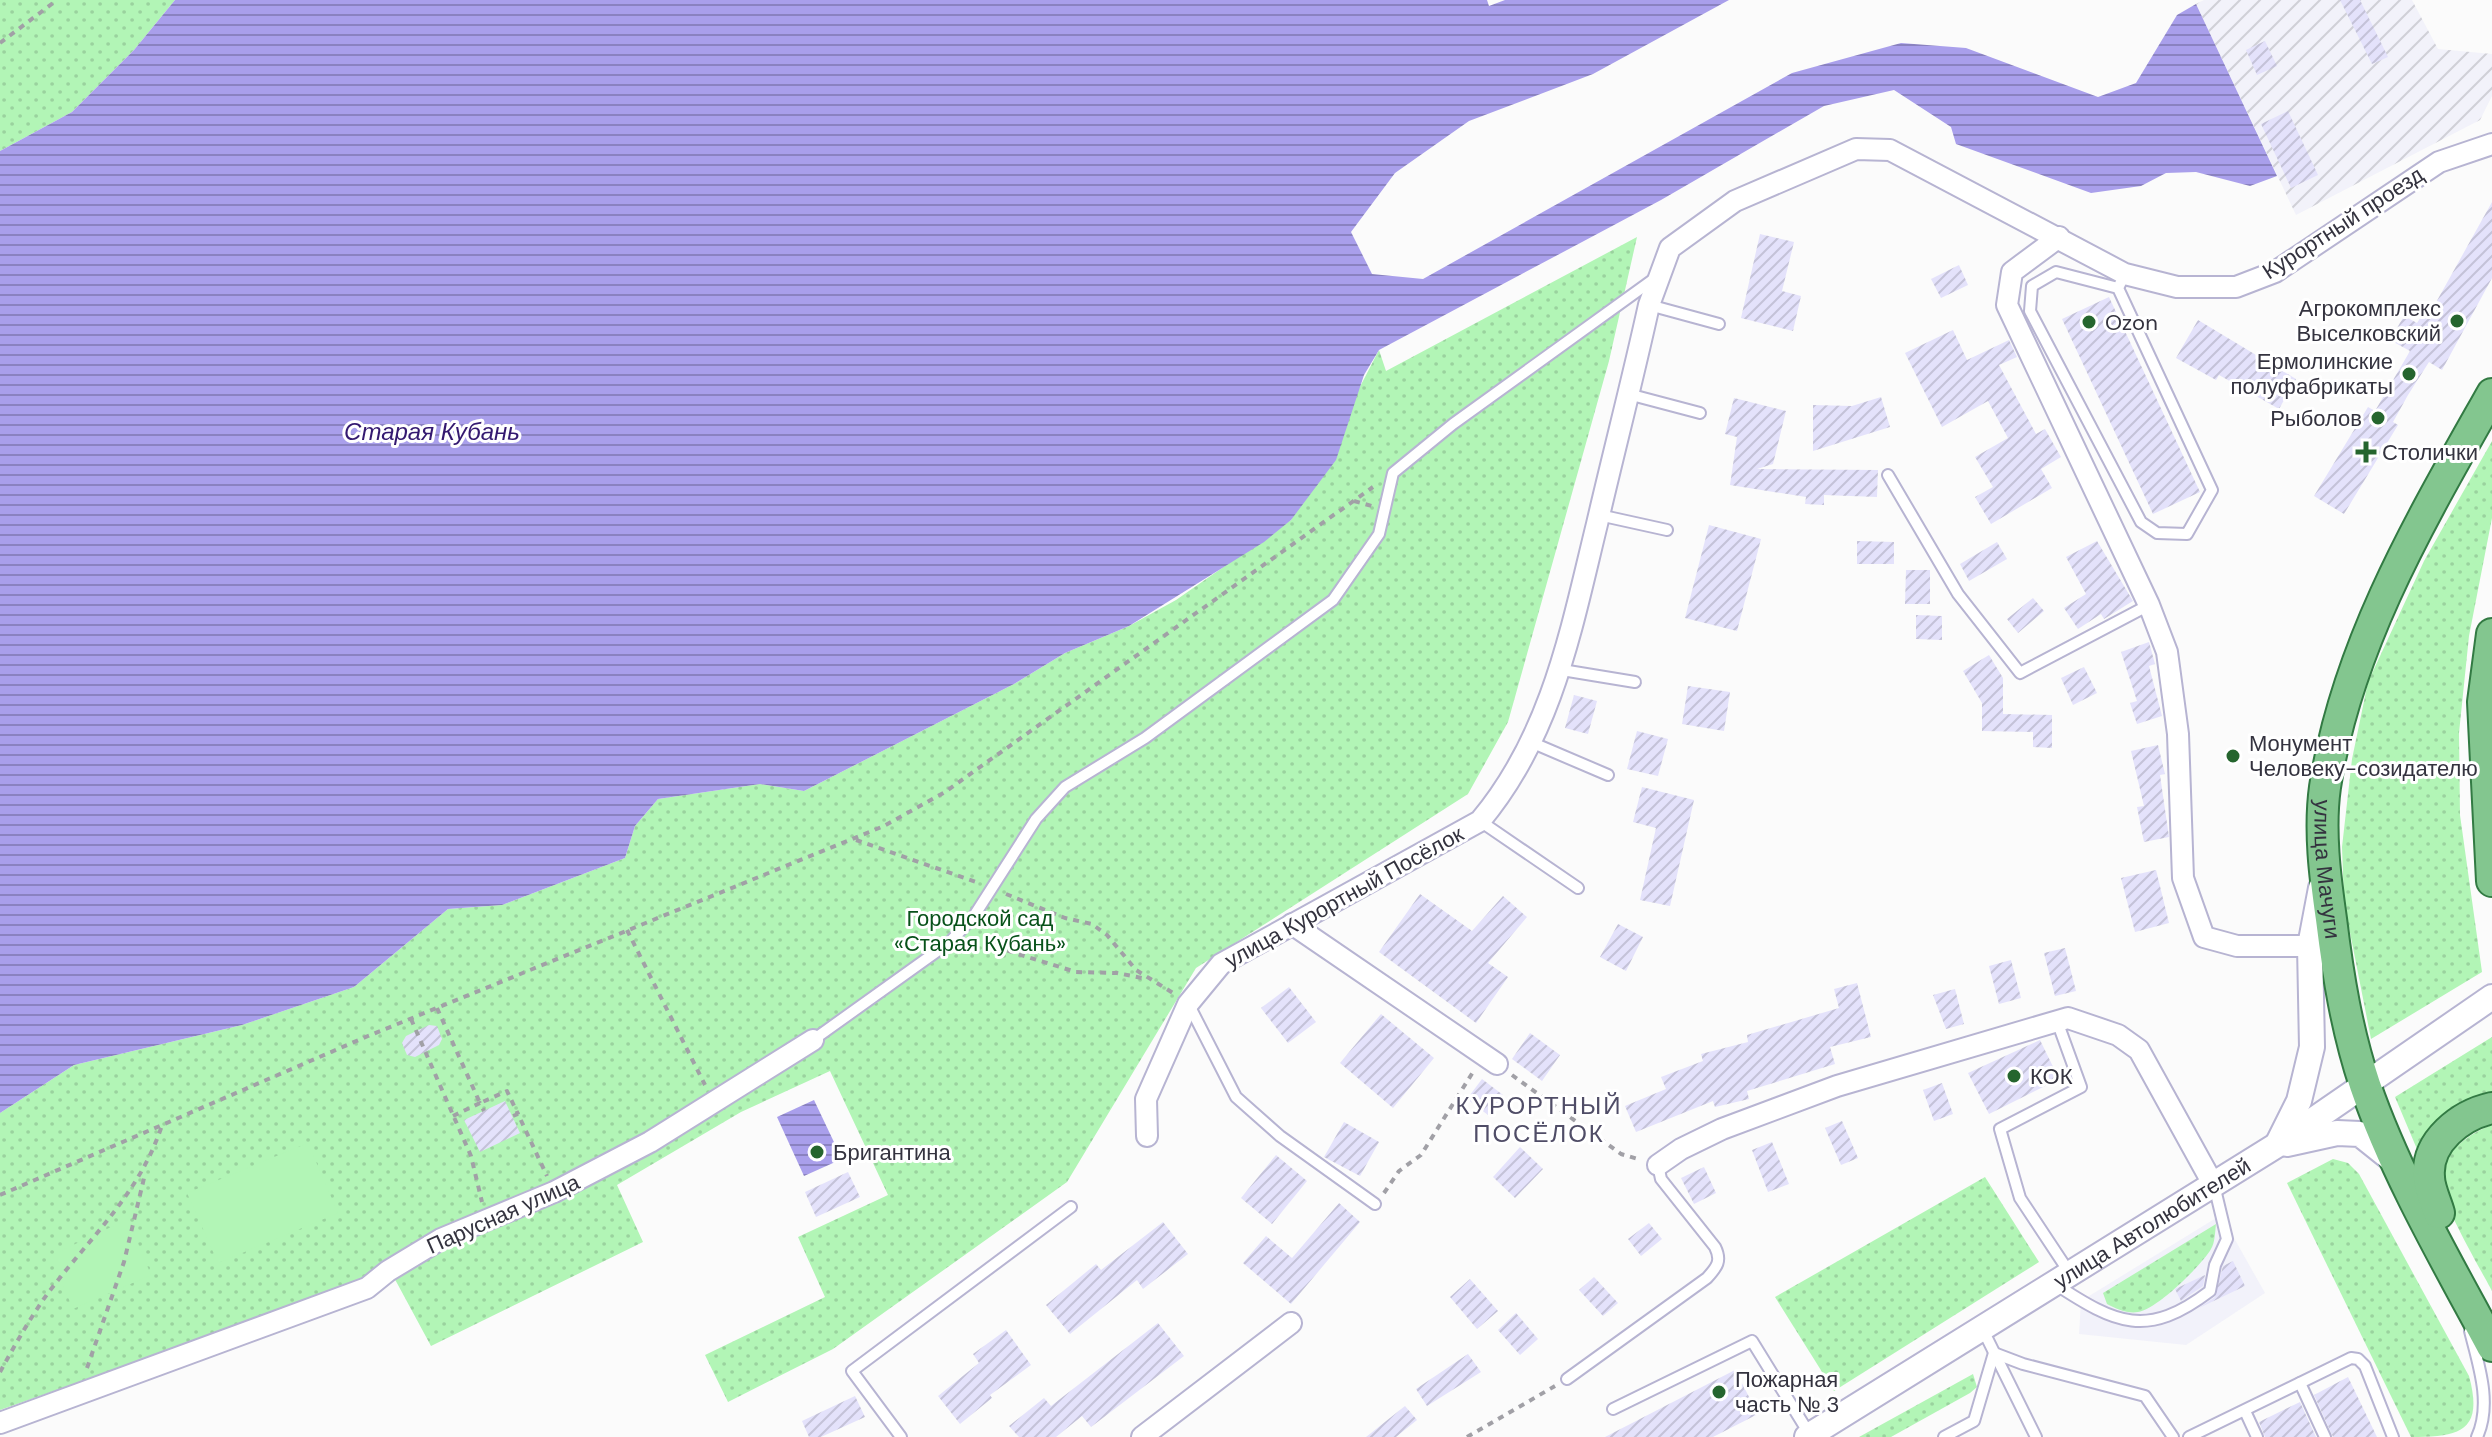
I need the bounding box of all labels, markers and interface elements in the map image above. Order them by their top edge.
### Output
street label: Курортный проезд [2257,160,2429,286]
place label: Агрокомплекс Выселковский [2296,294,2441,348]
place label: Ozon [2105,308,2158,337]
marker: Агрокомплекс Выселковский [2448,312,2466,330]
marker: Ozon [2080,313,2098,331]
place label: Ермолинские полуфабрикаты [2231,347,2393,401]
marker: Ермолинские полуфабрикаты [2400,365,2418,383]
place label: Рыболов [2270,404,2362,433]
marker: Рыболов [2369,409,2387,427]
water label: Старая Кубань [344,416,520,447]
place label: Столички [2382,438,2478,467]
marker: Столички [2357,443,2375,461]
place label: Монумент Человеку-созидателю [2249,729,2478,783]
marker: Монумент Человеку-созидателю [2224,747,2242,765]
street label: улица Мачуги [2308,799,2348,940]
street label: улица Курортный Посёлок [1220,819,1469,975]
park label: Городской сад «Старая Кубань» [894,904,1066,958]
place label: КОК [2030,1062,2073,1091]
marker: КОК [2005,1067,2023,1085]
district label: КУРОРТНЫЙ ПОСЁЛОК [1455,1090,1623,1149]
place label: Бригантина [833,1138,951,1167]
marker: Бригантина [808,1143,826,1161]
street label: улица Автолюбителей [2048,1151,2256,1295]
street label: Парусная улица [422,1167,585,1261]
place label: Пожарная часть № 3 [1735,1365,1840,1419]
marker: Пожарная часть № 3 [1710,1383,1728,1401]

